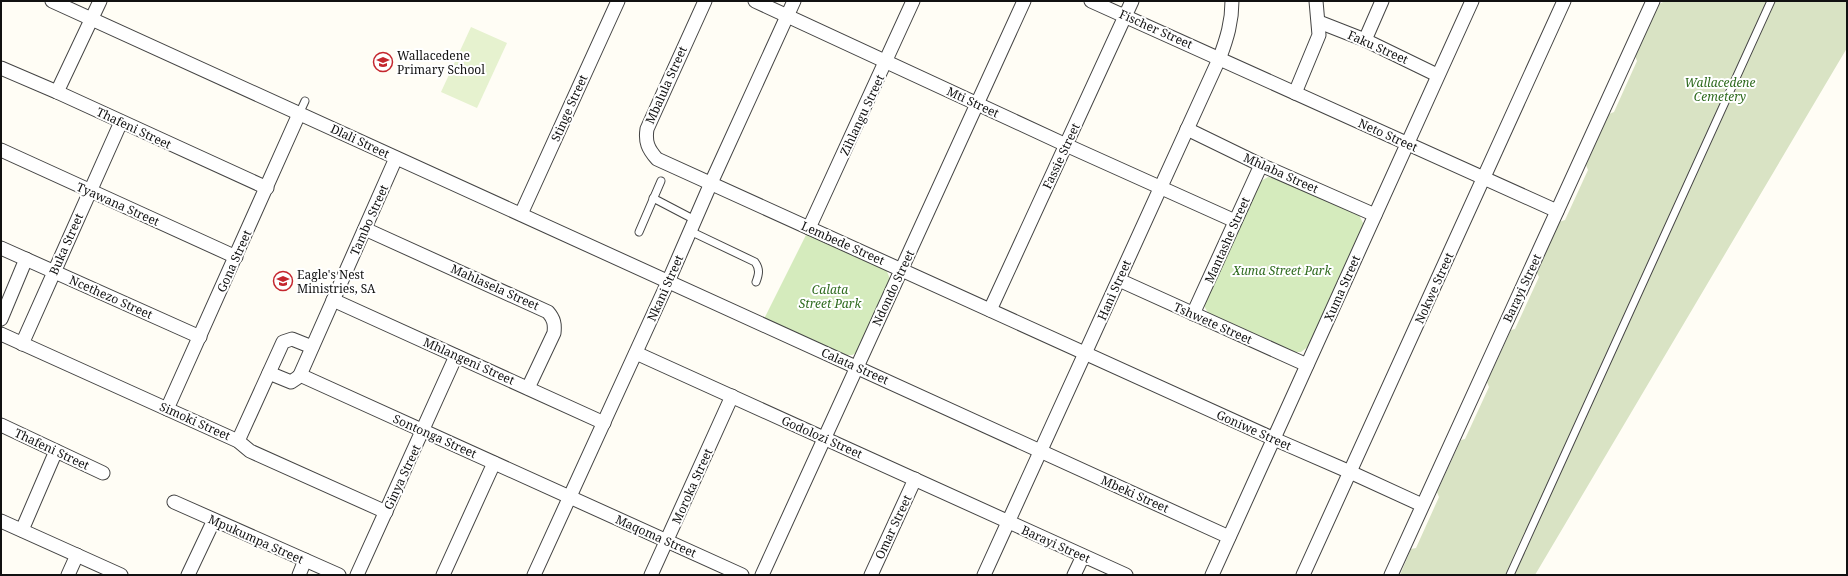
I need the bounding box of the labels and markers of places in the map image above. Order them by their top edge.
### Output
place label: Wallacedene Primary School [397,47,485,78]
school or university icon: Wallacedene Primary School [372,51,394,73]
place label: Eagle's Nest Ministries, SA [297,266,376,297]
school or university icon: Eagle's Nest Ministries, SA [272,270,294,292]

